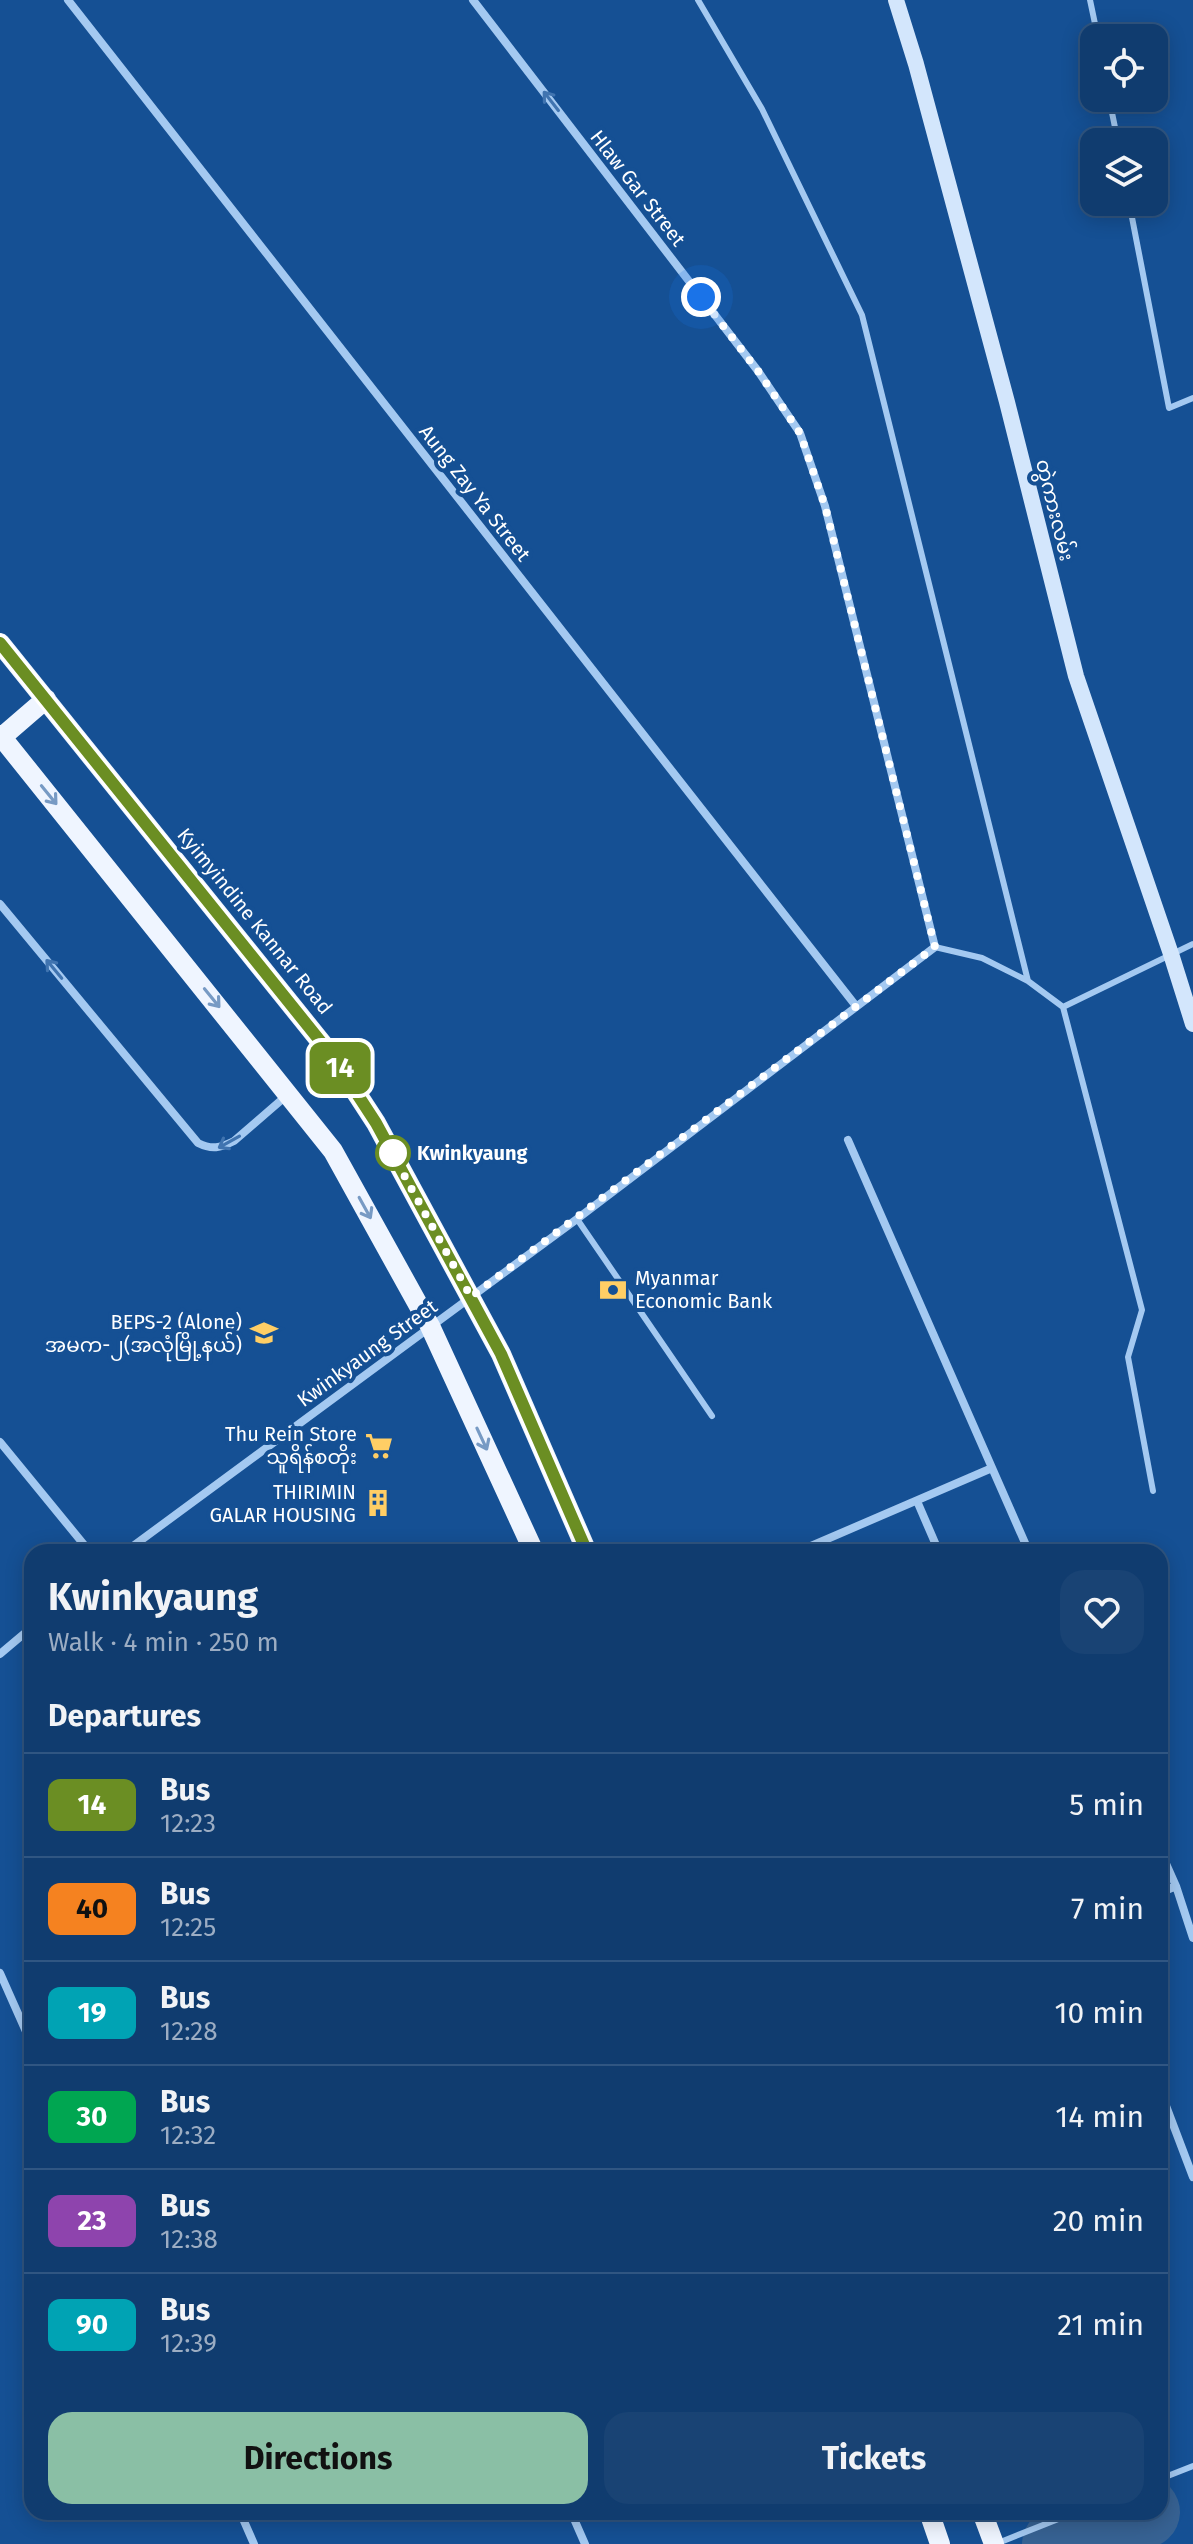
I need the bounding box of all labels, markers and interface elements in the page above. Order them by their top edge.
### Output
map controls [1080,24,1168,216]
button: locate [1080,24,1168,112]
one-way arrow [543,91,560,113]
street label: Hlaw Gar Street [585,125,691,251]
button: layers [1080,128,1168,216]
your location [681,277,721,317]
street label: Aung Zay Ya Street [414,420,536,566]
street label: တွဲကားလမ်း [1027,456,1081,564]
one-way arrow [40,784,58,805]
street label: Kyimyindine Kannar Road [172,823,338,1019]
one-way arrow [45,959,63,979]
one-way arrow [203,987,221,1008]
line badge: 14 [304,1042,376,1094]
text: 14 [326,1051,354,1084]
one-way arrow [218,1134,241,1150]
marker: Kwinkyaung [376,1136,410,1170]
place label: Kwinkyaung [417,1141,529,1165]
one-way arrow [357,1195,373,1219]
place label: Myanmar Economic Bank [635,1266,773,1313]
bank icon: Myanmar Economic Bank [598,1275,628,1305]
street label: Kwinkyaung Street [292,1294,442,1412]
place label: BEPS-2 (Alone) အမက-၂(အလုံမြို့နယ်) [45,1310,242,1362]
school or university icon: BEPS-2 (Alone) အမက-၂(အလုံမြို့နယ်) [249,1318,279,1348]
place label: Thu Rein Store သူရိန်စတိုး [225,1422,357,1474]
one-way arrow [475,1427,490,1451]
supermarket icon: Thu Rein Store သူရိန်စတိုး [364,1431,394,1461]
place label: THIRIMIN GALAR HOUSING [209,1480,356,1527]
building icon: THIRIMIN GALAR HOUSING [363,1488,393,1518]
button: heart [1060,1570,1144,1654]
text: Kwinkyaung [48,1574,258,1620]
text: Walk · 4 min · 250 m [48,1627,279,1658]
text: Departures [48,1698,201,1734]
text: Bus [160,1772,210,1808]
text: 5 min [1069,1787,1144,1823]
text: 14 [78,1788,106,1821]
text: 12:23 [160,1808,216,1839]
text: Bus [160,1876,210,1912]
text: 7 min [1071,1891,1144,1927]
text: 40 [76,1892,108,1925]
text: 12:25 [160,1912,216,1943]
text: Bus [160,1980,210,2016]
text: 10 min [1055,1995,1144,2031]
text: 19 [78,1996,106,2029]
text: 12:28 [160,2016,218,2047]
text: Bus [160,2084,210,2120]
text: 14 min [1055,2099,1144,2135]
text: 30 [77,2100,107,2133]
text: 12:32 [160,2120,216,2151]
text: Bus [160,2188,210,2224]
text: 20 min [1053,2203,1144,2239]
text: 23 [78,2204,106,2237]
text: 12:38 [160,2224,218,2255]
text: Bus [160,2292,210,2328]
text: 21 min [1057,2307,1144,2343]
text: 90 [76,2308,108,2341]
text: 12:39 [160,2328,217,2359]
button: Directions [48,2412,588,2504]
button: Tickets [604,2412,1144,2504]

